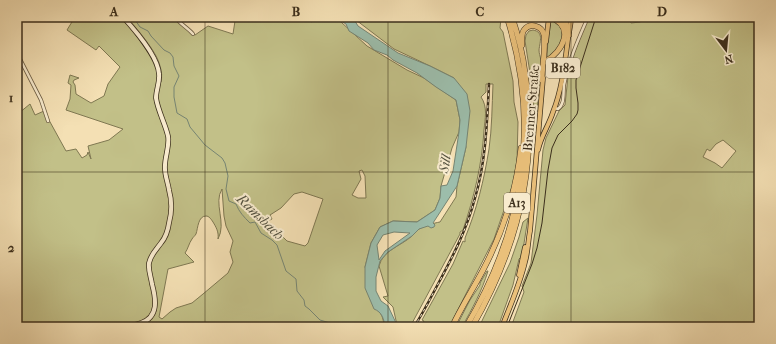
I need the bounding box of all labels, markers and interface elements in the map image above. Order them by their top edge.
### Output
text: A [109,4,119,19]
text: B [292,4,301,19]
text: C [476,4,485,19]
text: D [657,4,667,19]
north arrow [706,30,746,70]
text: N [722,52,734,67]
road number: B182 [546,58,580,78]
street label: Brenner Straße [520,64,542,152]
text: 1 [9,90,14,105]
water label: Sill [435,152,455,175]
water label: Ramsbach [232,190,287,244]
road number: A13 [504,193,530,213]
text: 2 [8,240,15,255]

